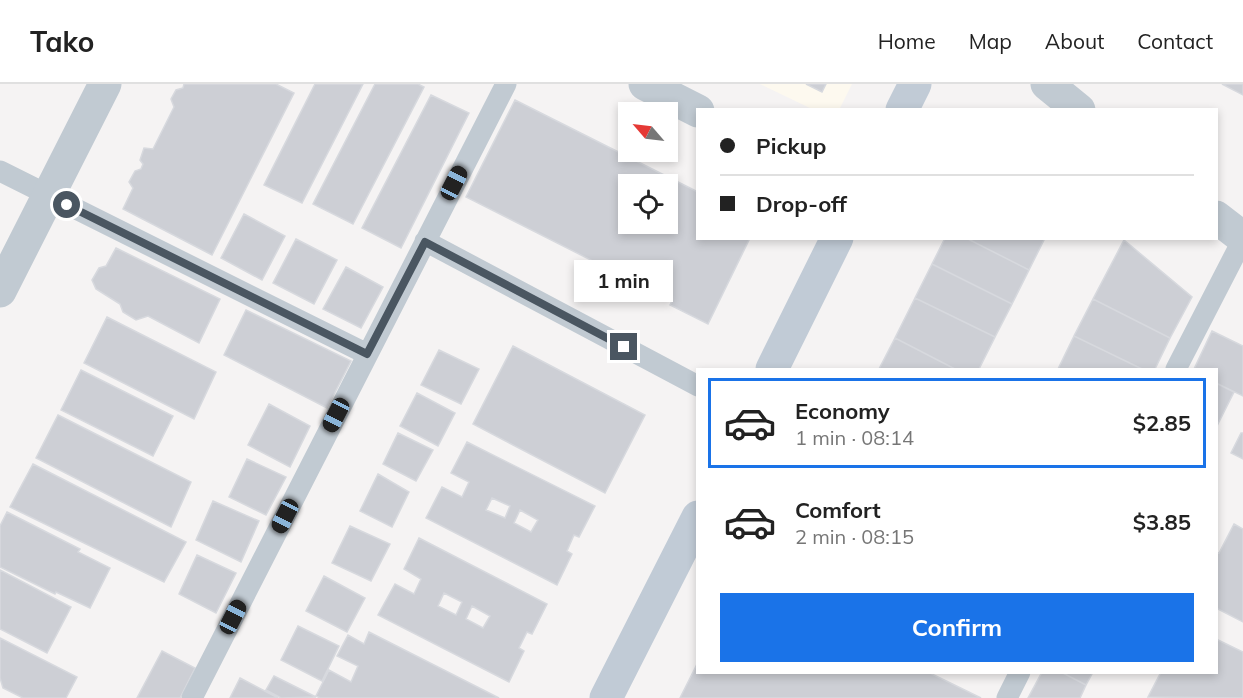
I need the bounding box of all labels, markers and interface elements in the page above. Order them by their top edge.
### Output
text: Tako [30,24,94,59]
text: Home [878,28,936,54]
text: Map [969,28,1012,54]
text: About [1045,28,1104,54]
text: Contact [1137,28,1213,54]
north arrow [618,102,678,162]
map controls [618,102,678,234]
text: Pickup [756,132,826,160]
car [438,163,470,203]
button: locate [618,174,678,234]
text: Drop-off [756,190,847,218]
route start [53,191,80,218]
callout: 1 min [574,260,674,302]
text: 1 min [597,268,650,293]
route end [610,333,637,360]
car [320,395,352,435]
icon: car [723,396,777,450]
text: Economy [795,397,890,425]
text: $2.85 [1133,409,1191,437]
text: 1 min · 08:14 [795,425,914,450]
icon: car [723,495,777,549]
car [269,496,301,536]
text: Comfort [795,496,881,524]
text: $3.85 [1133,508,1191,536]
text: 2 min · 08:15 [795,524,914,549]
button: Confirm [720,593,1194,662]
car [217,597,249,637]

